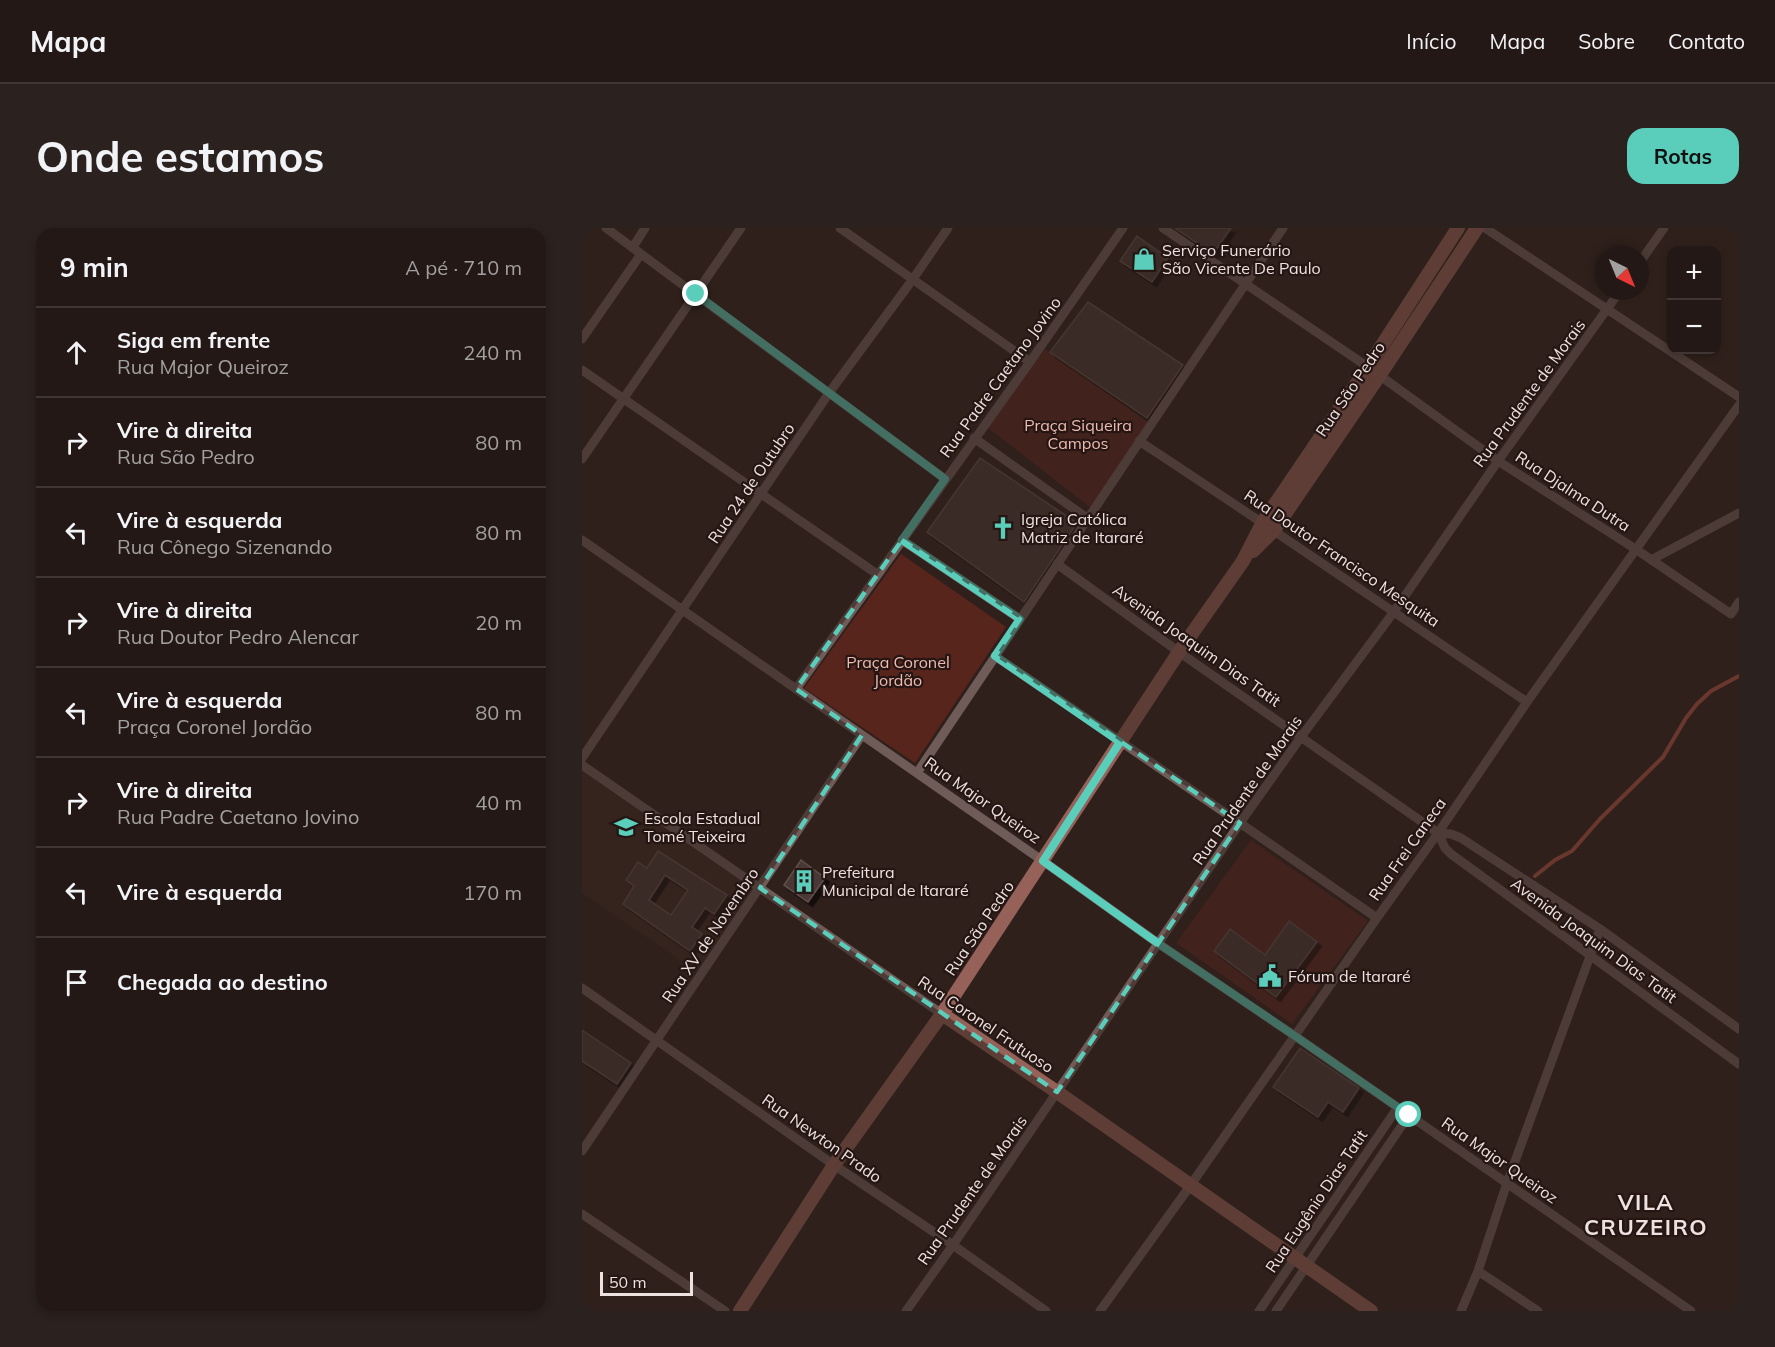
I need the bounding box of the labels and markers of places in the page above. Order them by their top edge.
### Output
place label: Serviço Funerário São Vicente De Paulo [1162,240,1321,278]
shop icon: Serviço Funerário São Vicente De Paulo [1131,246,1157,272]
place label: Igreja Católica Matriz de Itararé [1021,509,1144,547]
church icon: Igreja Católica Matriz de Itararé [990,515,1016,541]
place label: Escola Estadual Tomé Teixeira [644,808,760,846]
school or university icon: Escola Estadual Tomé Teixeira [613,814,639,840]
place label: Prefeitura Municipal de Itararé [822,862,969,900]
building icon: Prefeitura Municipal de Itararé [791,868,817,894]
public building icon: Fórum de Itararé [1257,963,1283,989]
place label: Fórum de Itararé [1288,966,1411,986]

